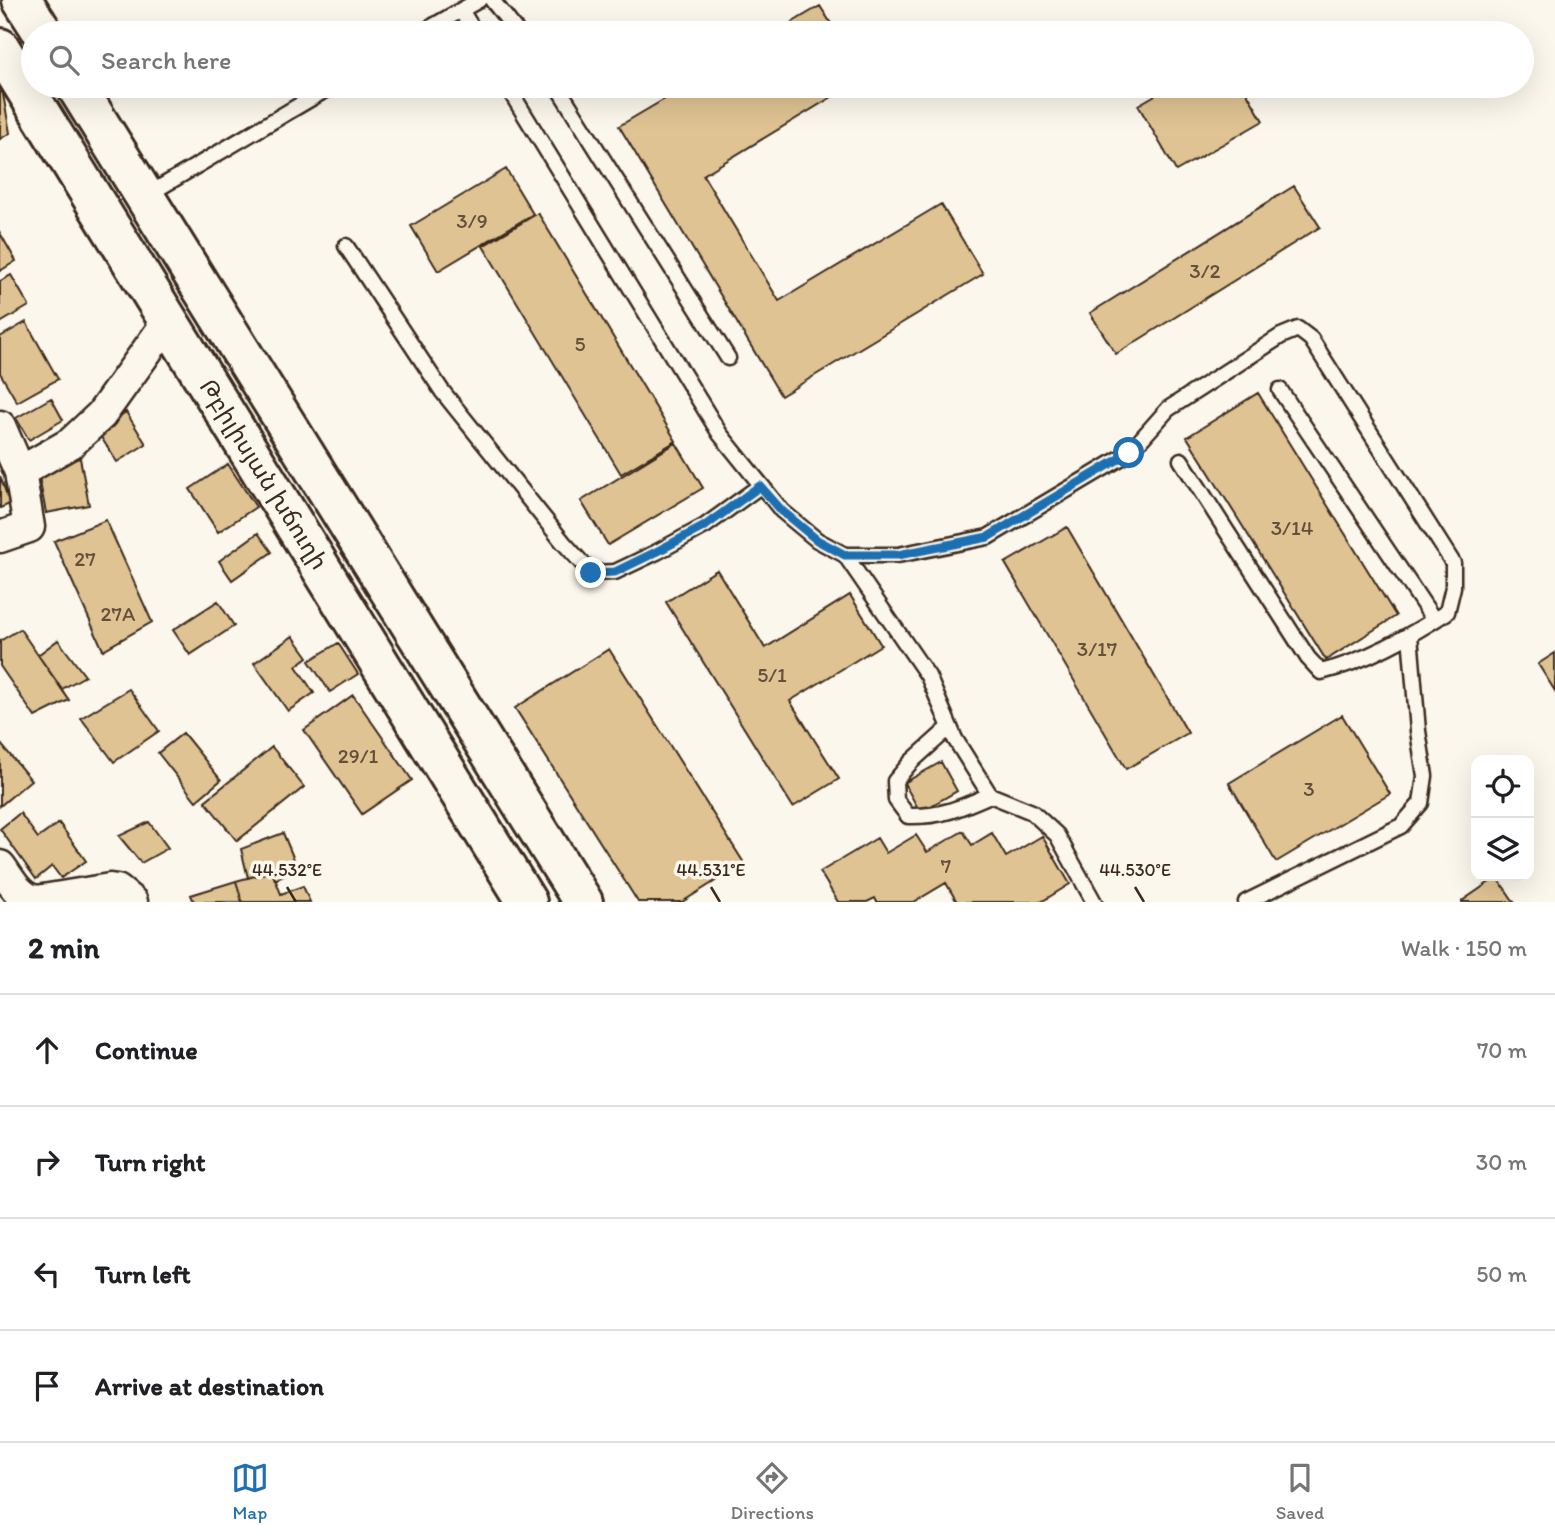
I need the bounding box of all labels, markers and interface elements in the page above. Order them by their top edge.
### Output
search box [21,21,1534,98]
icon: search [45,41,83,79]
text: Search here [101,44,231,76]
house number: 3/9 [456,208,488,233]
house number: 3/2 [1189,258,1221,283]
house number: 5 [574,331,586,356]
street label: Թբիլիսյան խճուղի [194,374,334,574]
route start [1113,437,1144,468]
house number: 3/14 [1271,515,1314,540]
house number: 27 [74,546,96,571]
route end [575,557,606,588]
house number: 27A [101,601,136,626]
house number: 3/17 [1077,636,1117,661]
house number: 5/1 [757,662,787,687]
house number: 29/1 [338,743,379,768]
map controls [1471,755,1534,881]
button: locate [1471,755,1534,818]
house number: 3 [1303,776,1315,801]
button: layers [1471,818,1534,881]
house number: 7 [941,853,951,878]
text: 44.532°E [252,859,322,881]
text: 44.531°E [677,859,746,881]
text: 44.530°E [1099,859,1171,881]
text: 2 min [28,929,99,966]
text: Walk · 150 m [1401,934,1527,962]
icon: ahead [28,1031,66,1069]
text: Continue [95,1034,198,1066]
text: 70 m [1477,1036,1527,1064]
icon: right [28,1143,66,1181]
text: Turn right [95,1146,206,1178]
text: 30 m [1476,1148,1527,1176]
icon: left [28,1255,66,1293]
text: Turn left [95,1258,191,1290]
text: 50 m [1476,1260,1527,1288]
icon: arrive [28,1367,66,1405]
text: Arrive at destination [95,1370,324,1402]
tab: Map [231,1459,269,1524]
tab: Directions [730,1459,814,1524]
tab: Saved [1276,1459,1324,1524]

